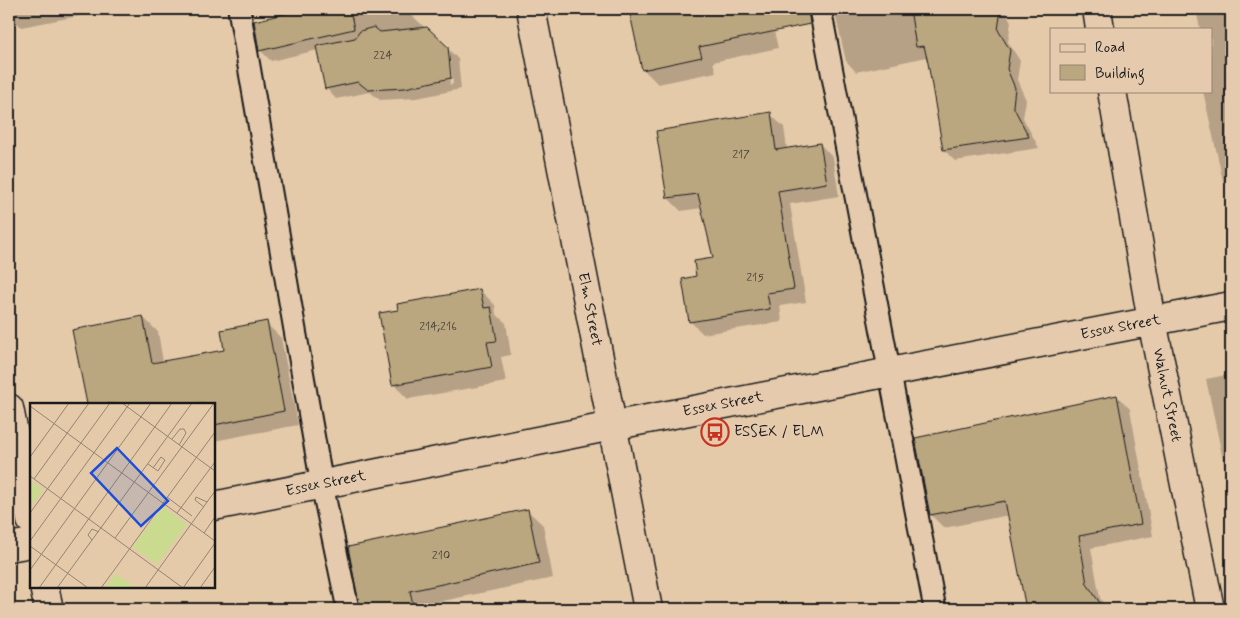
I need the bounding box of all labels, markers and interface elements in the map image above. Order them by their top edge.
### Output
legend [1050,28,1212,92]
text: Road [1095,38,1125,58]
house number: 224 [373,48,393,64]
text: Building [1095,64,1145,85]
house number: 217 [732,147,750,163]
house number: 215 [746,270,764,286]
street label: Elm Street [573,271,607,348]
street label: Essex Street [1079,310,1163,345]
house number: 214;216 [419,319,457,335]
street label: Walnut Street [1148,346,1186,444]
street label: Essex Street [681,387,765,422]
inset map [30,403,215,588]
bus stop icon: ESSEX / ELM [700,417,730,447]
place label: ESSEX / ELM [734,422,824,442]
street label: Essex Street [284,466,368,501]
house number: 210 [432,548,450,564]

